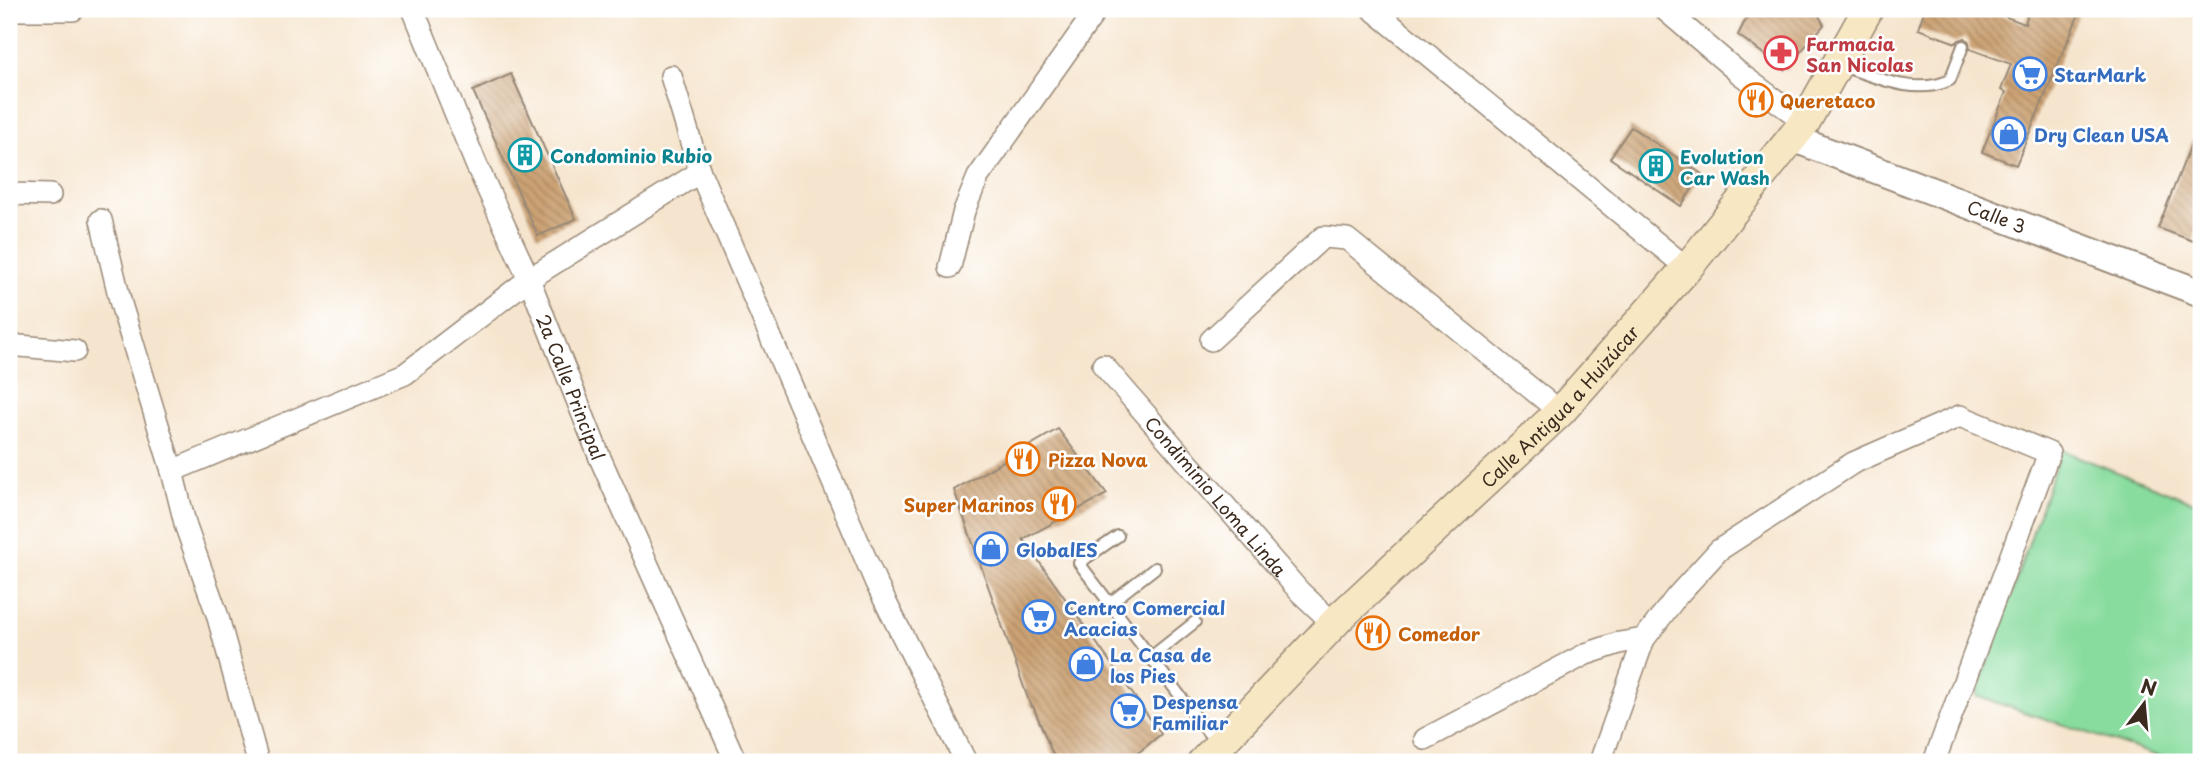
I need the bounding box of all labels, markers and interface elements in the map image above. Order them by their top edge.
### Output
place label: Farmacia San Nicolas [1806,30,1914,78]
pharmacy icon: Farmacia San Nicolas [1762,34,1800,72]
supermarket icon: StarMark [2011,55,2049,93]
place label: StarMark [2054,61,2146,88]
restaurant icon: Queretaco [1737,81,1775,119]
place label: Queretaco [1780,87,1876,114]
shop icon: Dry Clean USA [1990,115,2028,153]
place label: Dry Clean USA [2034,121,2169,148]
building icon: Condominio Rubio [506,136,544,174]
place label: Condominio Rubio [550,142,713,169]
place label: Evolution Car Wash [1680,143,1770,191]
building icon: Evolution Car Wash [1637,147,1675,185]
street label: Calle 3 [1964,192,2030,239]
street label: 2a Calle Principal [531,310,613,464]
street label: Calle Antigua a Huizúcar [1474,319,1645,493]
street label: Condiminio Loma Linda [1139,410,1294,582]
restaurant icon: Pizza Nova [1004,440,1042,478]
place label: Pizza Nova [1048,446,1149,473]
restaurant icon: Super Marinos [1040,485,1078,523]
place label: Super Marinos [904,491,1034,518]
shop icon: GlobalES [972,530,1010,568]
place label: GlobalES [1016,536,1098,563]
place label: Centro Comercial Acacias [1064,594,1225,642]
supermarket icon: Centro Comercial Acacias [1020,598,1058,636]
restaurant icon: Comedor [1354,614,1392,652]
place label: Comedor [1398,620,1481,647]
place label: La Casa de los Pies [1110,641,1212,689]
shop icon: La Casa de los Pies [1067,645,1105,683]
north arrow [2108,670,2178,740]
text: N [2138,671,2160,702]
place label: Despensa Familiar [1152,688,1238,736]
supermarket icon: Despensa Familiar [1109,692,1147,730]

